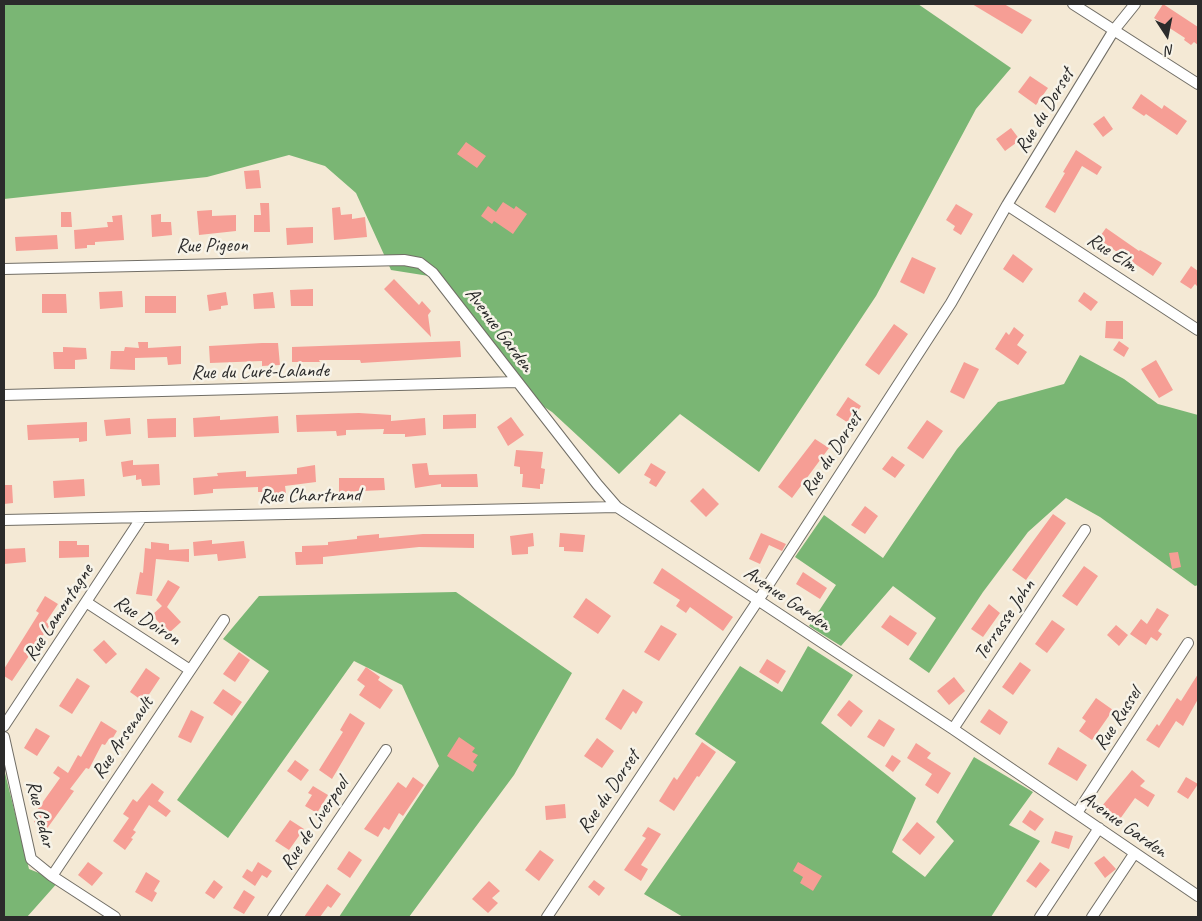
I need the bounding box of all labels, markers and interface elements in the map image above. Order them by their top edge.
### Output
north arrow [1142,10,1192,60]
text: N [1164,41,1176,59]
street label: Rue du Dorset [1010,64,1080,158]
street label: Rue Elm [1082,228,1142,278]
street label: Rue Pigeon [176,233,248,259]
street label: Avenue Garden [459,283,539,377]
street label: Rue du Curé-Lalande [191,359,329,385]
street label: Rue du Dorset [796,408,868,500]
street label: Rue Chartrand [259,483,361,509]
street label: Rue Lamontagne [19,560,99,666]
street label: Avenue Garden [739,561,835,637]
street label: Terrasse John [969,575,1041,665]
street label: Rue Doiron [109,591,185,651]
street label: Rue Russel [1089,683,1147,755]
street label: Rue Arsenault [87,692,159,784]
street label: Rue du Dorset [573,746,645,838]
street label: Rue de Liverpool [275,773,355,875]
street label: Rue Cedar [20,778,60,850]
street label: Avenue Garden [1076,787,1172,863]

